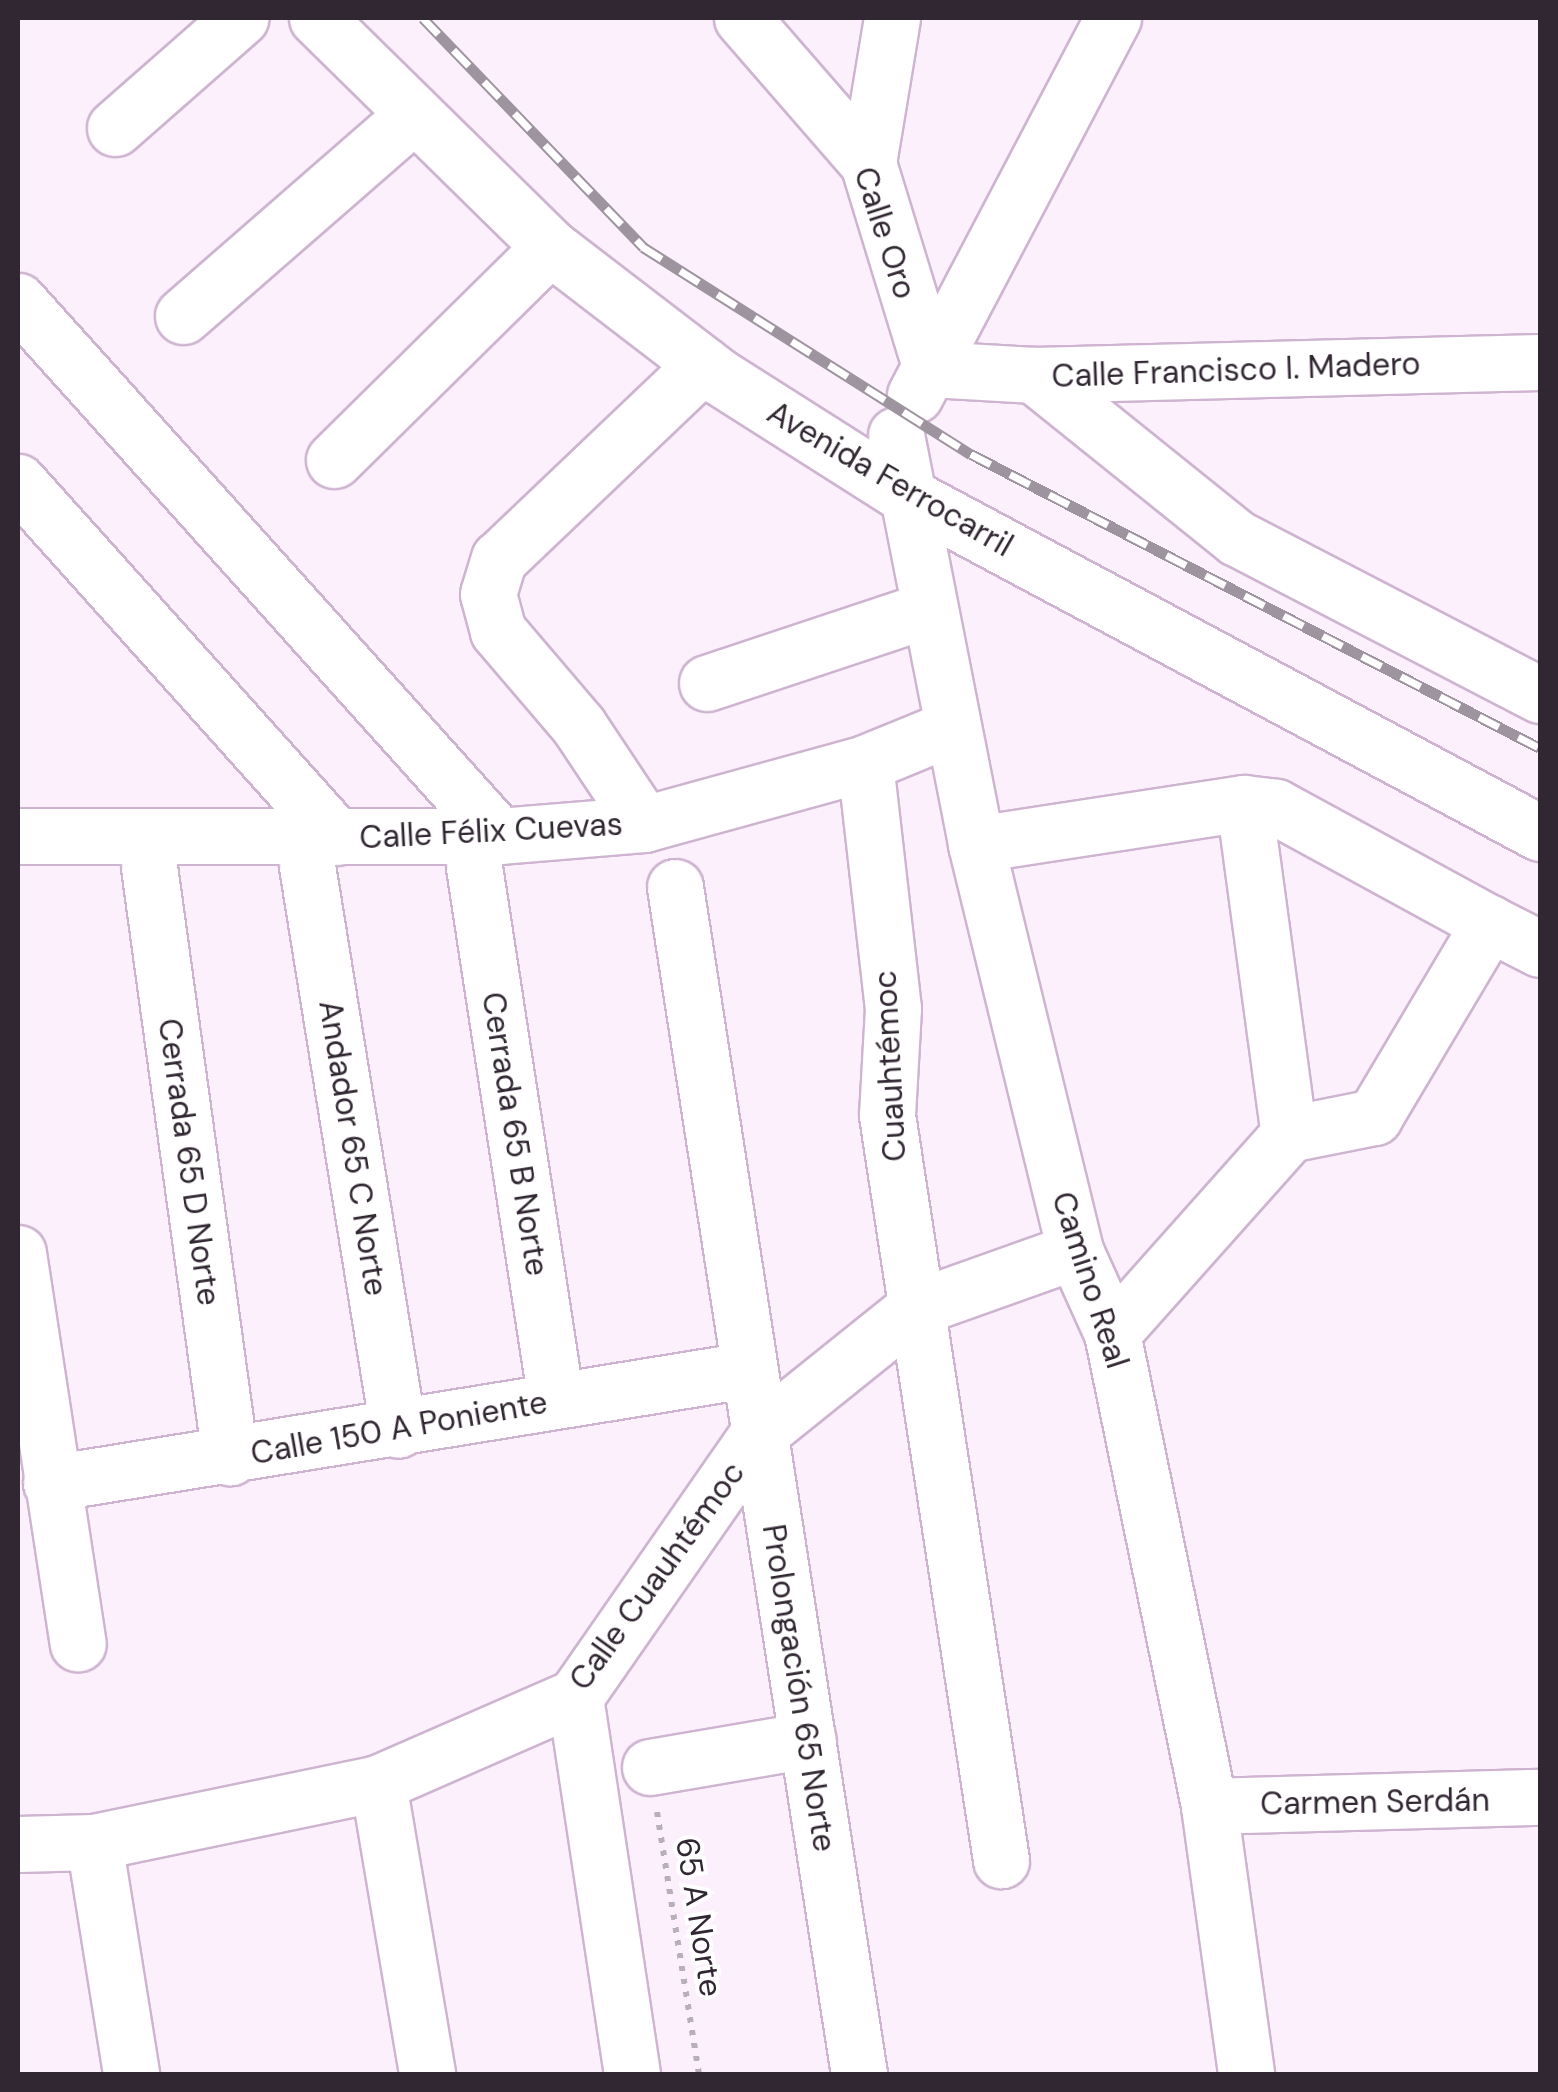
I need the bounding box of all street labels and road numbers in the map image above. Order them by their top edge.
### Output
street label: Calle Oro [846,162,924,304]
street label: Calle Francisco I. Madero [1051,344,1421,396]
street label: Avenida Ferrocarril [761,393,1019,565]
street label: Calle Félix Cuevas [358,805,624,857]
street label: Cuauhtémoc [866,969,914,1163]
street label: Cerrada 65 B Norte [474,989,556,1279]
street label: Andador 65 C Norte [311,998,395,1298]
street label: Cerrada 65 D Norte [150,1016,228,1308]
street label: Camino Real [1043,1187,1137,1373]
street label: Calle 150 A Poniente [248,1383,550,1473]
street label: Calle Cuauhtémoc [561,1454,753,1698]
street label: Prolongación 65 Norte [754,1522,844,1854]
street label: Carmen Serdán [1260,1781,1490,1823]
street label: 65 A Norte [667,1835,731,1999]

